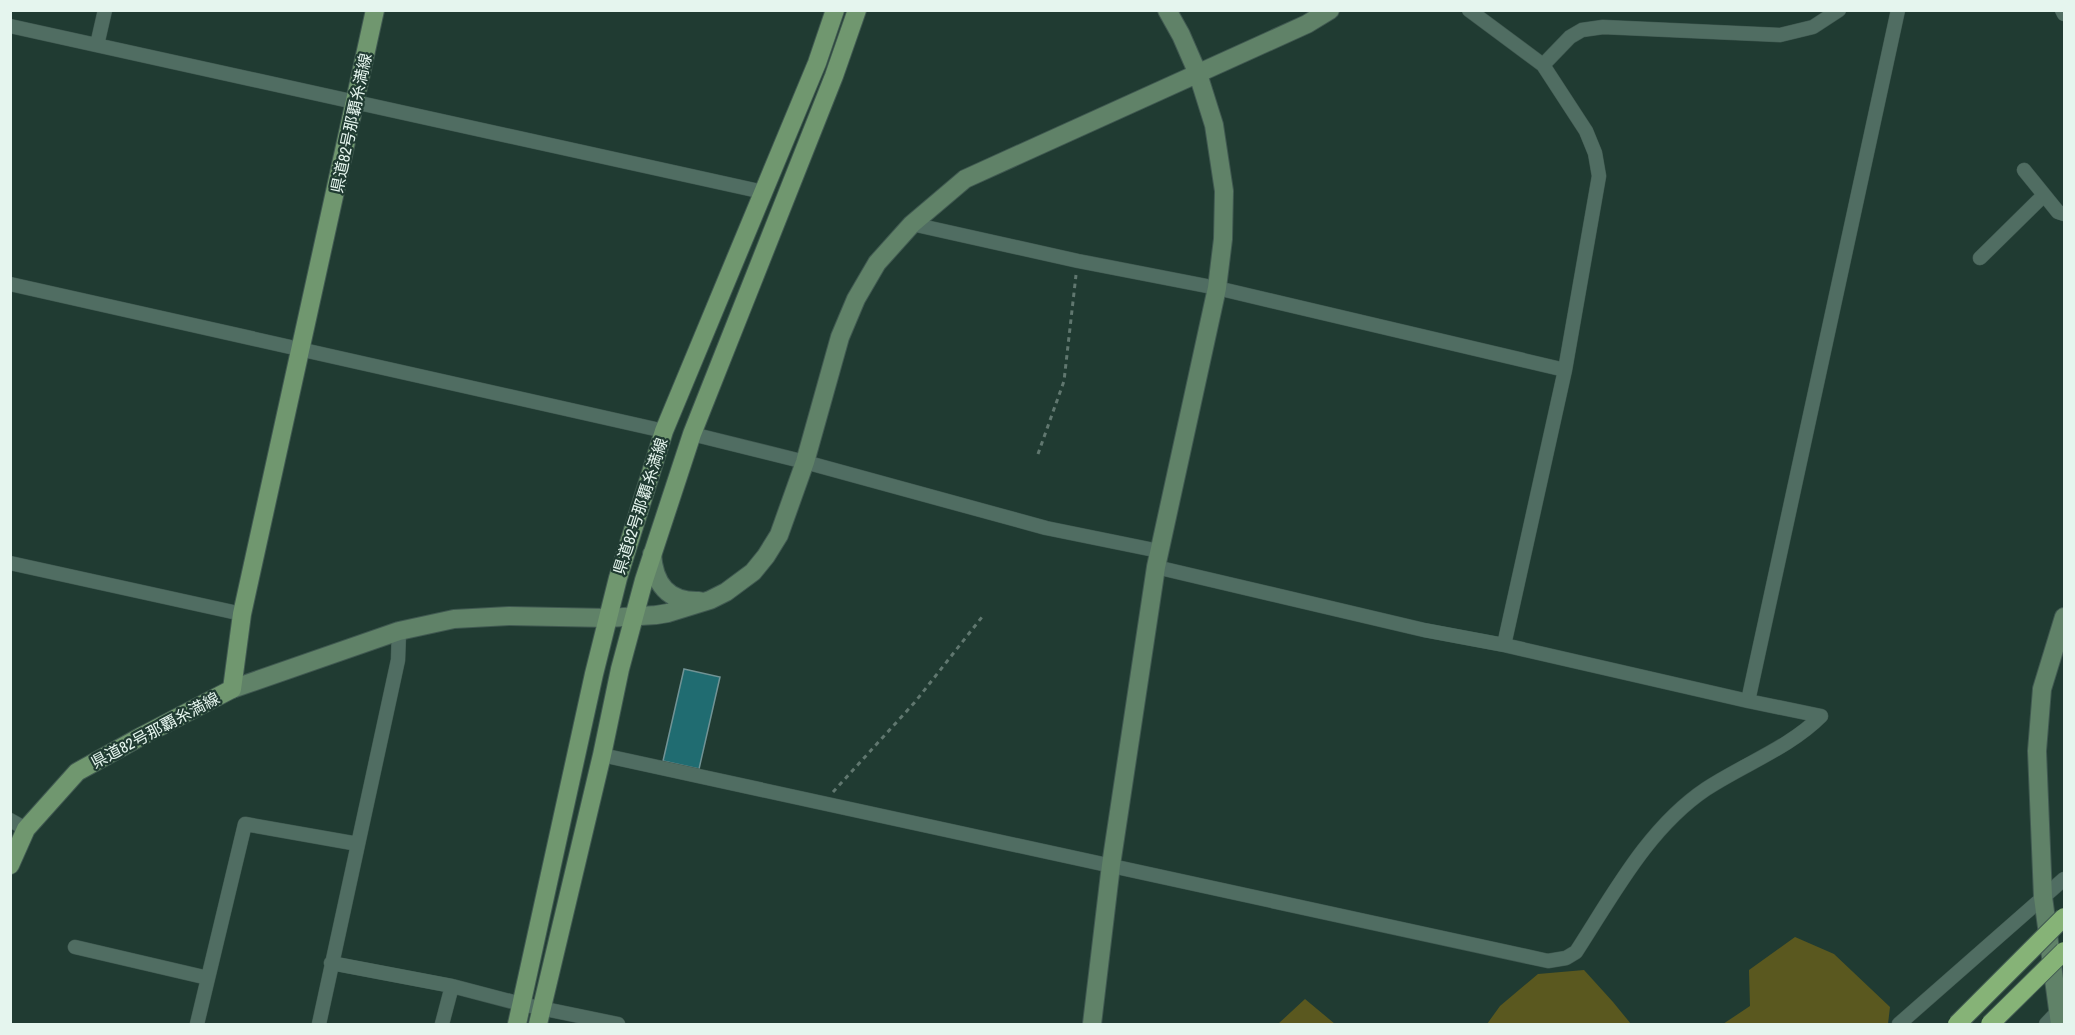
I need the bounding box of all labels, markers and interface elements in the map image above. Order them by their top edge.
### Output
street label: 県道82号那覇糸満線 [325,51,377,195]
street label: 県道82号那覇糸満線 [608,435,672,577]
street label: 県道82号那覇糸満線 [87,687,223,773]

